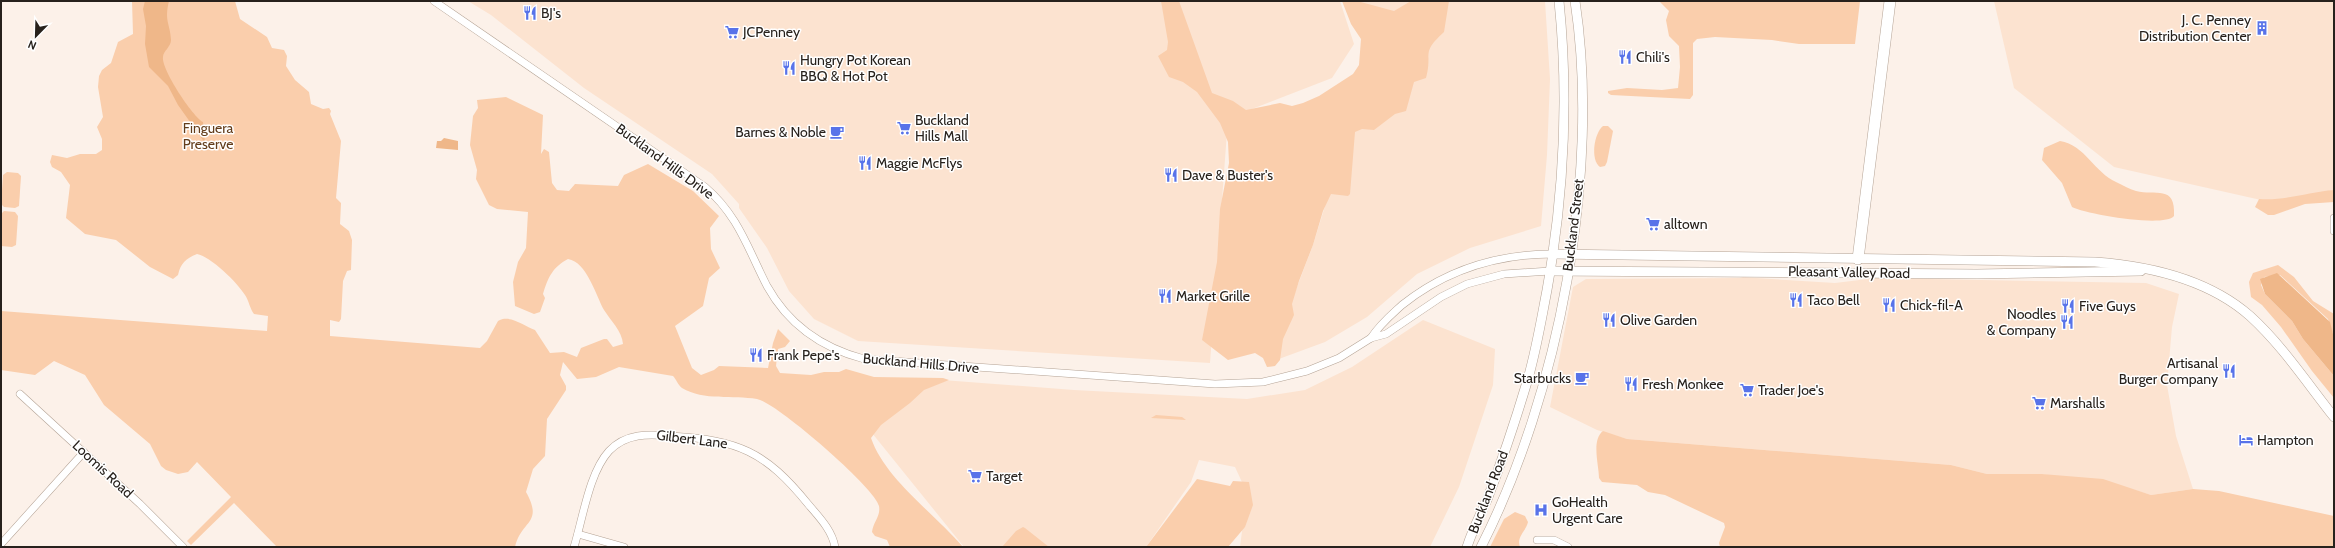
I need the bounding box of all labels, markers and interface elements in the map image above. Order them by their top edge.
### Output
place label: BJ's [541,4,561,22]
restaurant icon: BJ's [522,5,538,21]
place label: J. C. Penney Distribution Center [2139,11,2252,45]
north arrow [16,16,56,56]
building icon: J. C. Penney Distribution Center [2254,20,2270,36]
place label: JCPenney [742,23,800,41]
supermarket icon: JCPenney [724,24,740,40]
text: N [26,37,38,53]
place label: Chili's [1636,48,1670,66]
restaurant icon: Chili's [1617,49,1633,65]
place label: Hungry Pot Korean BBQ & Hot Pot [800,51,911,85]
restaurant icon: Hungry Pot Korean BBQ & Hot Pot [781,60,797,76]
place label: Buckland Hills Mall [915,111,969,145]
park label: Finguera Preserve [183,119,234,153]
street label: Buckland Hills Drive [612,119,718,203]
supermarket icon: Buckland Hills Mall [896,120,912,136]
place label: Barnes & Noble [735,123,826,141]
cafe icon: Barnes & Noble [829,124,845,140]
place label: Maggie McFlys [876,154,962,172]
restaurant icon: Maggie McFlys [857,155,873,171]
place label: Dave & Buster's [1182,166,1273,184]
restaurant icon: Dave & Buster's [1163,167,1179,183]
street label: Buckland Street [1558,177,1588,272]
place label: alltown [1664,215,1708,233]
supermarket icon: alltown [1645,216,1661,232]
street label: Pleasant Valley Road [1788,262,1910,282]
place label: Market Grille [1176,287,1250,305]
restaurant icon: Market Grille [1157,288,1173,304]
place label: Taco Bell [1807,291,1860,309]
restaurant icon: Taco Bell [1788,292,1804,308]
place label: Chick-fil-A [1900,296,1963,314]
restaurant icon: Chick-fil-A [1881,297,1897,313]
place label: Five Guys [2079,297,2136,315]
restaurant icon: Five Guys [2060,298,2076,314]
place label: Noodles & Company [1987,305,2056,339]
place label: Olive Garden [1620,311,1697,329]
restaurant icon: Olive Garden [1601,312,1617,328]
restaurant icon: Noodles & Company [2059,314,2075,330]
place label: Frank Pepe's [767,346,840,364]
restaurant icon: Frank Pepe's [748,347,764,363]
street label: Buckland Hills Drive [862,349,980,377]
place label: Artisanal Burger Company [2119,354,2219,388]
restaurant icon: Artisanal Burger Company [2221,363,2237,379]
place label: Starbucks [1514,369,1571,387]
cafe icon: Starbucks [1574,370,1590,386]
place label: Fresh Monkee [1642,375,1724,393]
restaurant icon: Fresh Monkee [1623,376,1639,392]
place label: Trader Joe's [1758,381,1824,399]
supermarket icon: Trader Joe's [1739,382,1755,398]
place label: Marshalls [2050,394,2105,412]
supermarket icon: Marshalls [2031,395,2047,411]
street label: Gilbert Lane [655,426,729,452]
place label: Hampton [2257,431,2314,449]
hotel icon: Hampton [2238,432,2254,448]
street label: Loomis Road [69,436,137,502]
street label: Buckland Road [1464,448,1512,536]
place label: Target [986,467,1023,485]
supermarket icon: Target [967,468,983,484]
place label: GoHealth Urgent Care [1552,493,1623,527]
hospital icon: GoHealth Urgent Care [1533,502,1549,518]

